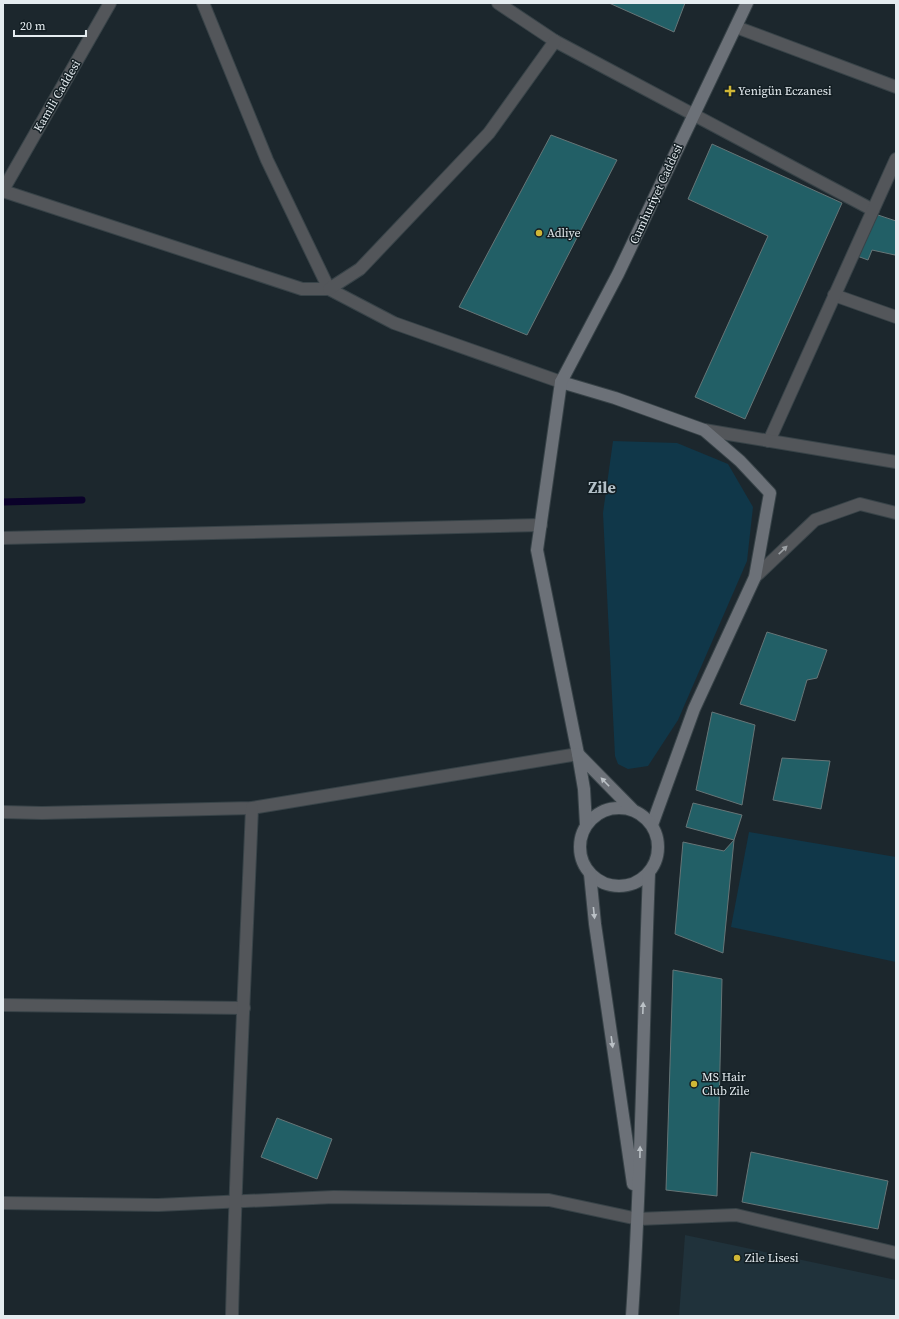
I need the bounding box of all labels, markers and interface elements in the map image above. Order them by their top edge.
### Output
scale bar [14,12,86,38]
text: 20 m [20,18,46,34]
street label: Kamili Caddesi [30,57,84,135]
place label: Yenigün Eczanesi [738,83,832,99]
marker: Yenigün Eczanesi [725,86,735,96]
street label: Cumhuriyet Caddesi [626,141,686,247]
place label: Adliye [547,225,581,241]
marker: Adliye [534,228,544,238]
district label: Zile [588,476,616,498]
one-way arrow [778,546,788,555]
one-way arrow [600,777,609,787]
one-way arrow [591,907,597,919]
one-way arrow [640,1002,647,1014]
one-way arrow [609,1035,615,1048]
place label: MS Hair Club Zile [702,1069,750,1099]
marker: MS Hair Club Zile [689,1079,699,1089]
one-way arrow [637,1145,643,1158]
place label: Zile Lisesi [745,1250,799,1266]
marker: Zile Lisesi [732,1253,742,1263]

